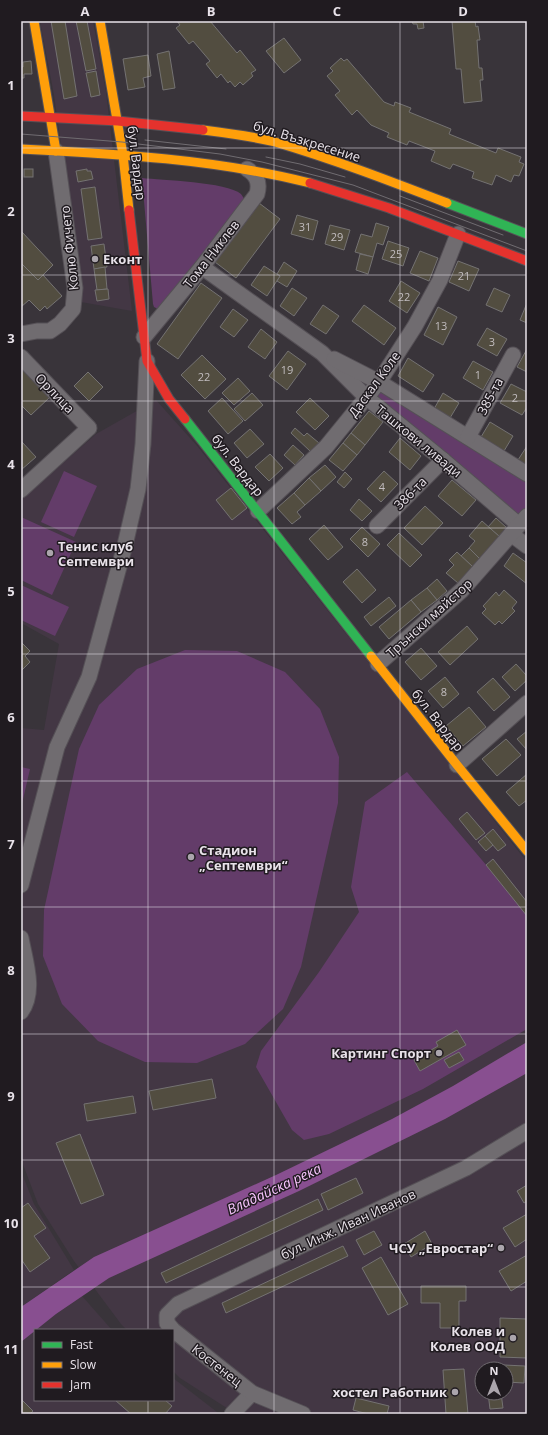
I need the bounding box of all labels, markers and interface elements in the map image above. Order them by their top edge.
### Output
text: A [81,2,90,20]
text: B [207,2,216,20]
text: C [333,2,341,20]
text: D [458,2,468,20]
text: 1 [7,76,15,94]
street label: бул. Възкресение [251,116,363,166]
street label: бул. Вардар [124,125,150,201]
text: 2 [7,202,15,220]
street label: Колю Фичето [56,205,82,291]
street label: Тома Никлев [179,216,243,292]
house number: 31 [299,219,311,234]
house number: 29 [331,229,343,244]
house number: 25 [390,246,402,261]
place label: Еконт [103,250,142,268]
marker: Еконт [90,254,100,264]
house number: 21 [458,268,470,283]
house number: 22 [398,289,410,304]
house number: 13 [435,318,447,333]
text: 3 [7,329,15,347]
house number: 3 [489,334,495,349]
street label: Даскал Коле [344,347,404,421]
house number: 19 [281,362,293,377]
house number: 1 [475,367,481,382]
street label: Орлица [31,369,79,417]
house number: 22 [198,369,210,384]
street label: 385-та [473,374,507,418]
house number: 2 [512,390,518,405]
street label: Ташкови ливади [372,401,466,481]
street label: бул. Вардар [208,430,268,500]
text: 4 [7,455,15,473]
street label: 386-та [390,473,430,513]
house number: 4 [379,479,386,494]
house number: 8 [362,534,368,549]
place label: Тенис клуб Септември [58,537,134,570]
marker: Тенис клуб Септември [45,548,55,558]
street label: Трънски майстор [382,574,476,661]
text: 5 [7,582,15,600]
house number: 8 [441,684,447,699]
street label: бул. Вардар [408,685,468,755]
text: 6 [7,708,15,726]
text: 7 [7,835,15,853]
place label: Стадион „Септември“ [199,841,288,874]
marker: Стадион „Септември“ [186,852,196,862]
text: 8 [7,961,15,979]
place label: Картинг Спорт [331,1044,431,1062]
marker: Картинг Спорт [434,1048,444,1058]
text: 9 [7,1087,15,1105]
water label: Владайска река [224,1158,324,1219]
street label: бул. Инж. Иван Иванов [278,1185,418,1263]
text: 10 [4,1214,18,1232]
place label: ЧСУ „Евростар“ [389,1239,493,1257]
marker: ЧСУ „Евростар“ [496,1243,506,1253]
place label: Колев и Колев ООД [430,1322,505,1355]
legend [34,1329,174,1401]
marker: Колев и Колев ООД [508,1333,518,1343]
text: Fast [70,1336,93,1353]
text: 11 [4,1340,18,1358]
street label: Костенец [188,1340,246,1390]
text: Slow [70,1356,97,1373]
north arrow [474,1361,514,1401]
text: N [490,1363,498,1378]
text: Jam [69,1376,91,1393]
place label: хостел Работник [333,1383,448,1401]
marker: хостел Работник [450,1387,460,1397]

